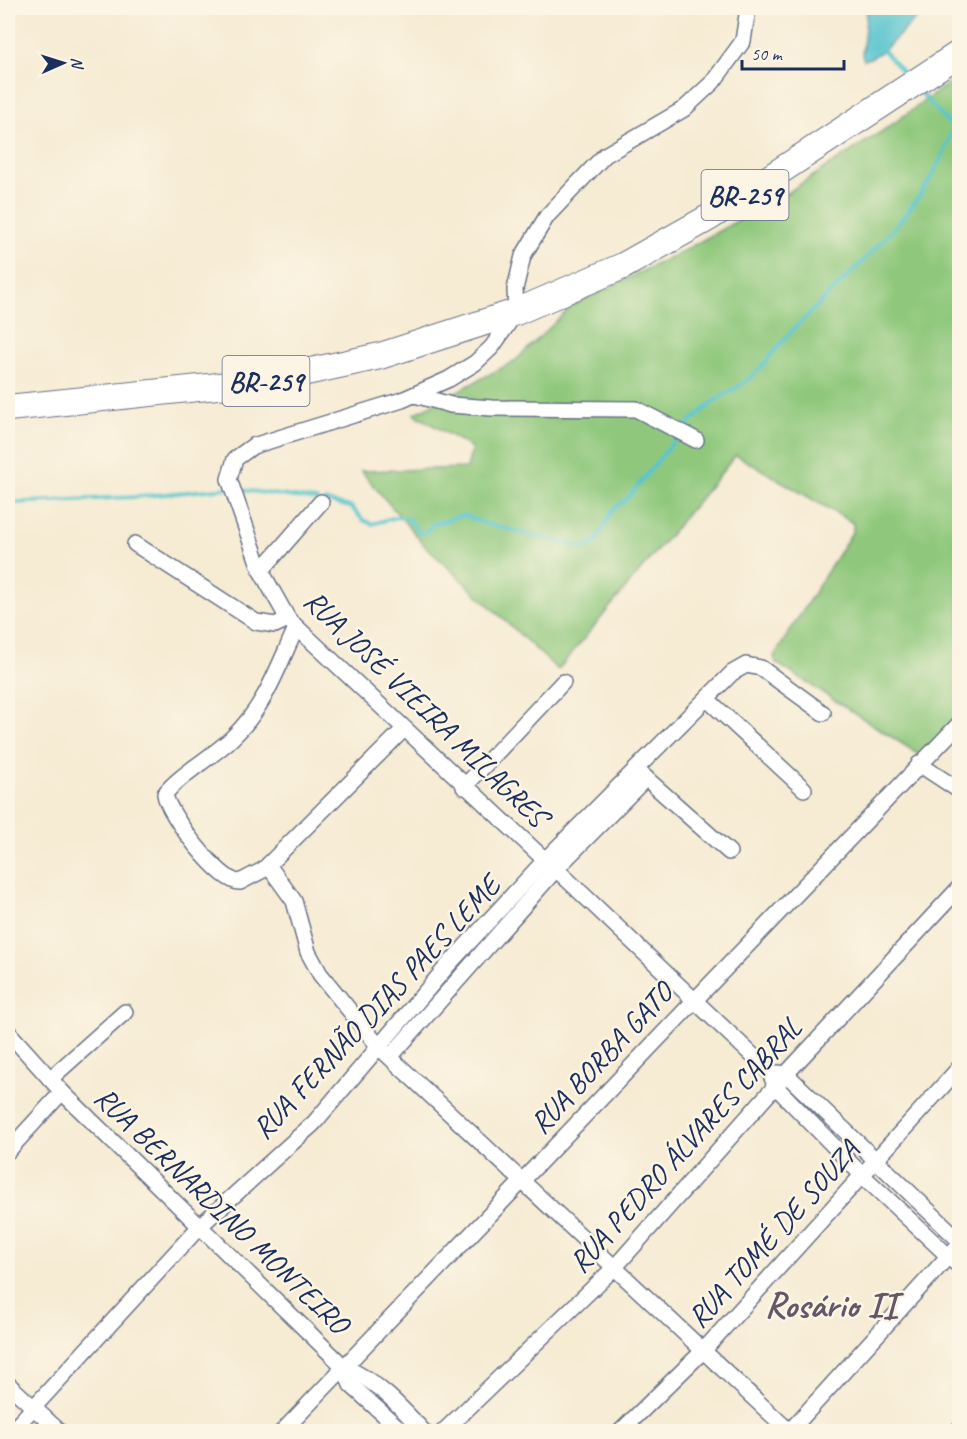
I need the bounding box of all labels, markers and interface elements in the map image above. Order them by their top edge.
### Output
north arrow [33,33,93,93]
scale bar [742,33,844,71]
text: 50 m [751,43,784,65]
text: N [67,57,87,71]
road number: BR-259 [702,170,789,220]
road number: BR-259 [222,356,310,406]
street label: RUA JOSÉ VIEIRA MILAGRES [296,582,560,838]
street label: RUA FERNÃO DIAS PAES LEME [244,864,511,1147]
street label: RUA BORBA GATO [521,972,683,1142]
street label: RUA PEDRO ÁLVARES CABRAL [560,1009,810,1280]
street label: RUA BERNARDINO MONTEIRO [87,1078,360,1344]
street label: RUA TOMÉ DE SOUZA [679,1131,868,1336]
district label: Rosário II [765,1282,905,1328]

